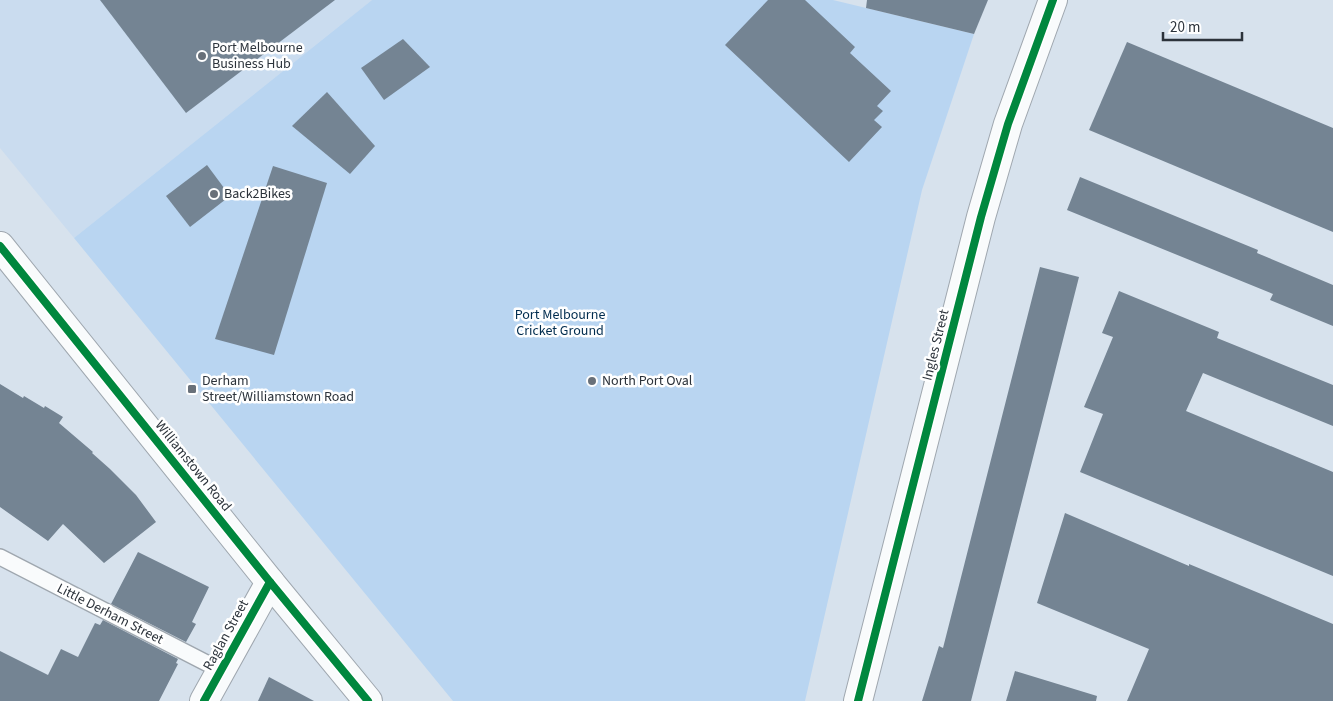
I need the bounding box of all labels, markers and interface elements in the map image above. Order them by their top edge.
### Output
scale bar [1163,10,1242,42]
text: 20 m [1170,17,1200,38]
place label: Port Melbourne Business Hub [212,38,303,74]
marker: Port Melbourne Business Hub [196,50,208,62]
place label: Back2Bikes [224,184,291,204]
marker: Back2Bikes [208,188,220,200]
park label: Port Melbourne Cricket Ground [515,305,605,341]
street label: Ingles Street [918,307,955,383]
place label: Derham Street/Williamstown Road [202,371,354,407]
place label: North Port Oval [602,371,693,391]
marker: North Port Oval [586,375,598,387]
marker: Derham Street/Williamstown Road [186,383,198,395]
street label: Williamstown Road [150,416,236,516]
street label: Little Derham Street [53,578,167,650]
street label: Raglan Street [198,596,254,674]

